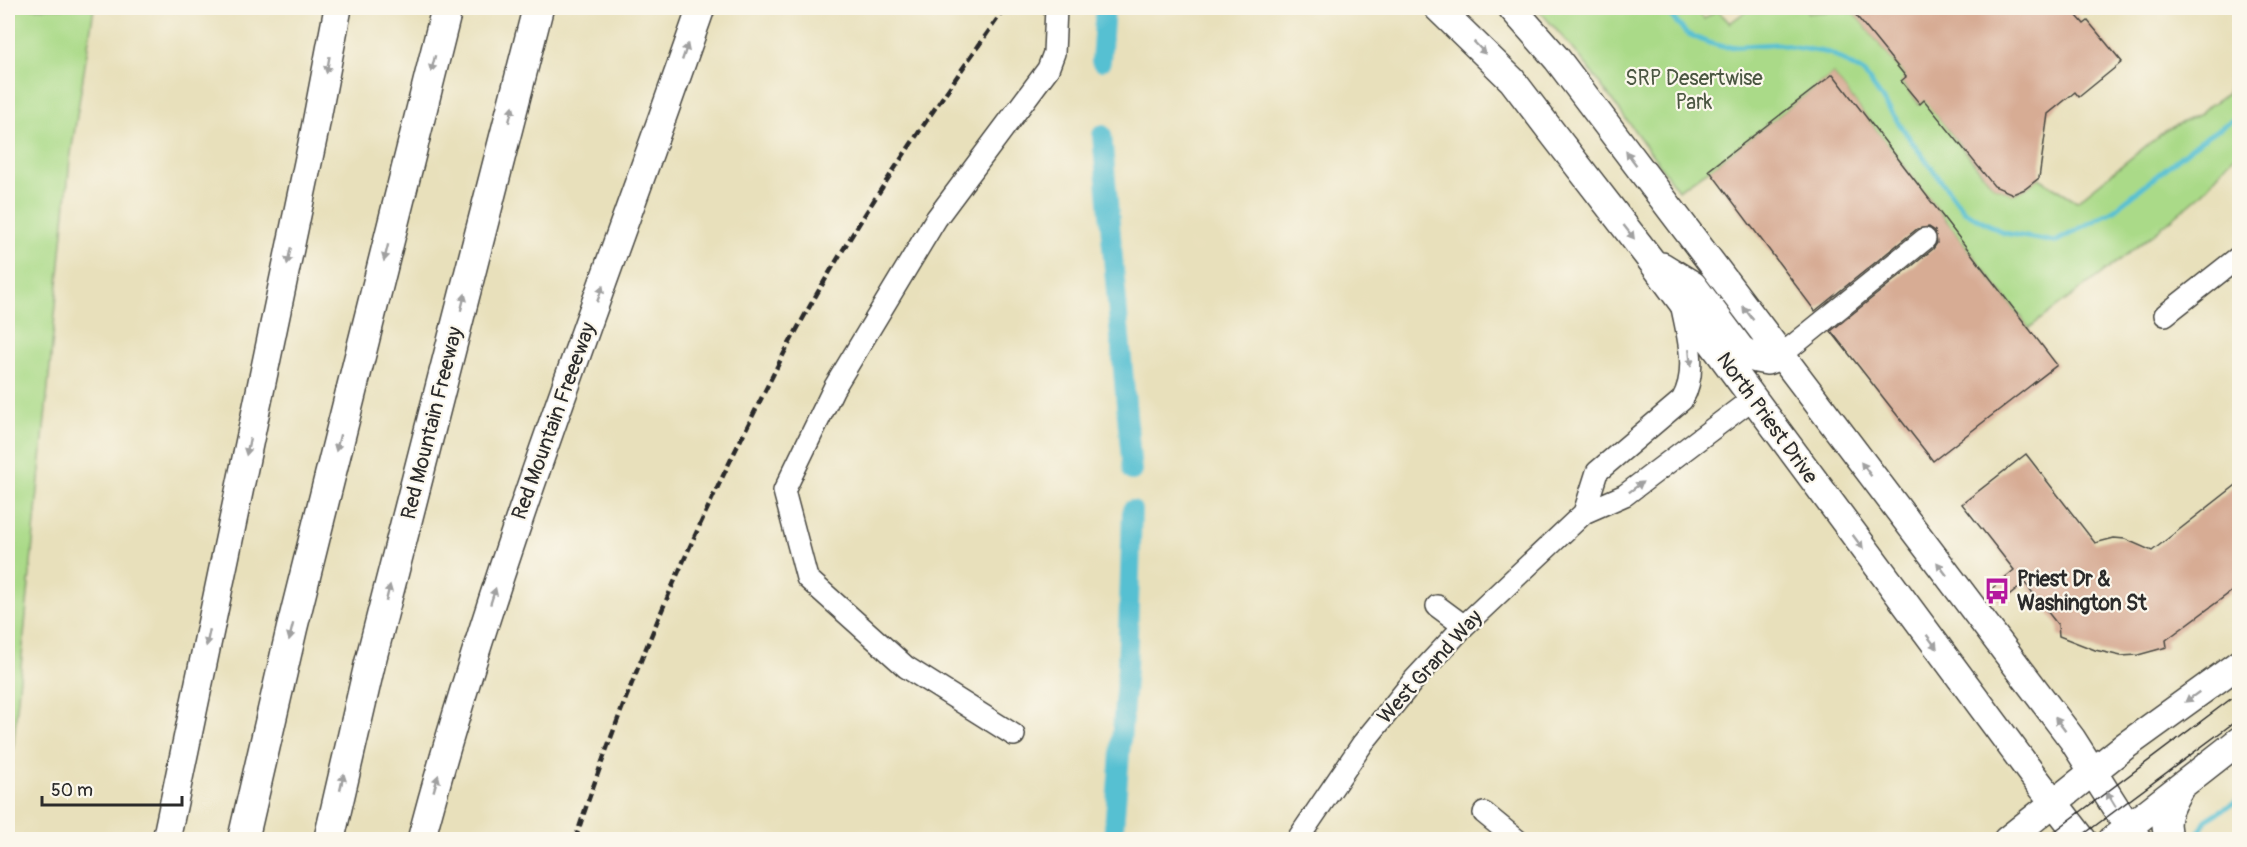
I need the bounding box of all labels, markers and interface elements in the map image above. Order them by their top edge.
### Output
one-way arrow [1473,41,1487,55]
one-way arrow [681,43,691,61]
one-way arrow [427,55,437,73]
one-way arrow [323,56,332,75]
park label: SRP Desertwise Park [1625,65,1763,116]
one-way arrow [507,104,517,123]
one-way arrow [1625,150,1637,165]
one-way arrow [1623,225,1635,240]
one-way arrow [380,244,390,263]
one-way arrow [284,247,293,266]
one-way arrow [595,285,605,303]
one-way arrow [458,293,468,312]
one-way arrow [1742,306,1754,322]
street label: Red Mountain Freeeway [506,319,602,523]
street label: Red Mountain Freeway [395,324,469,522]
street label: North Priest Drive [1710,347,1824,489]
one-way arrow [1685,348,1695,367]
one-way arrow [333,433,343,452]
one-way arrow [243,438,253,456]
one-way arrow [1861,461,1873,476]
one-way arrow [1628,481,1644,493]
one-way arrow [1852,535,1864,550]
one-way arrow [1936,561,1948,577]
place label: Priest Dr & Washington St [2017,566,2147,617]
bus stop icon: Priest Dr & Washington St [1982,576,2012,606]
one-way arrow [384,584,393,602]
one-way arrow [489,587,498,605]
street label: West Grand Way [1372,604,1488,730]
one-way arrow [286,623,296,641]
one-way arrow [203,628,212,647]
one-way arrow [1926,634,1938,649]
one-way arrow [2185,691,2200,703]
one-way arrow [2054,716,2067,732]
scale bar [42,769,182,807]
one-way arrow [337,773,347,792]
one-way arrow [432,774,441,792]
text: 50 m [51,779,93,802]
one-way arrow [2105,791,2116,807]

